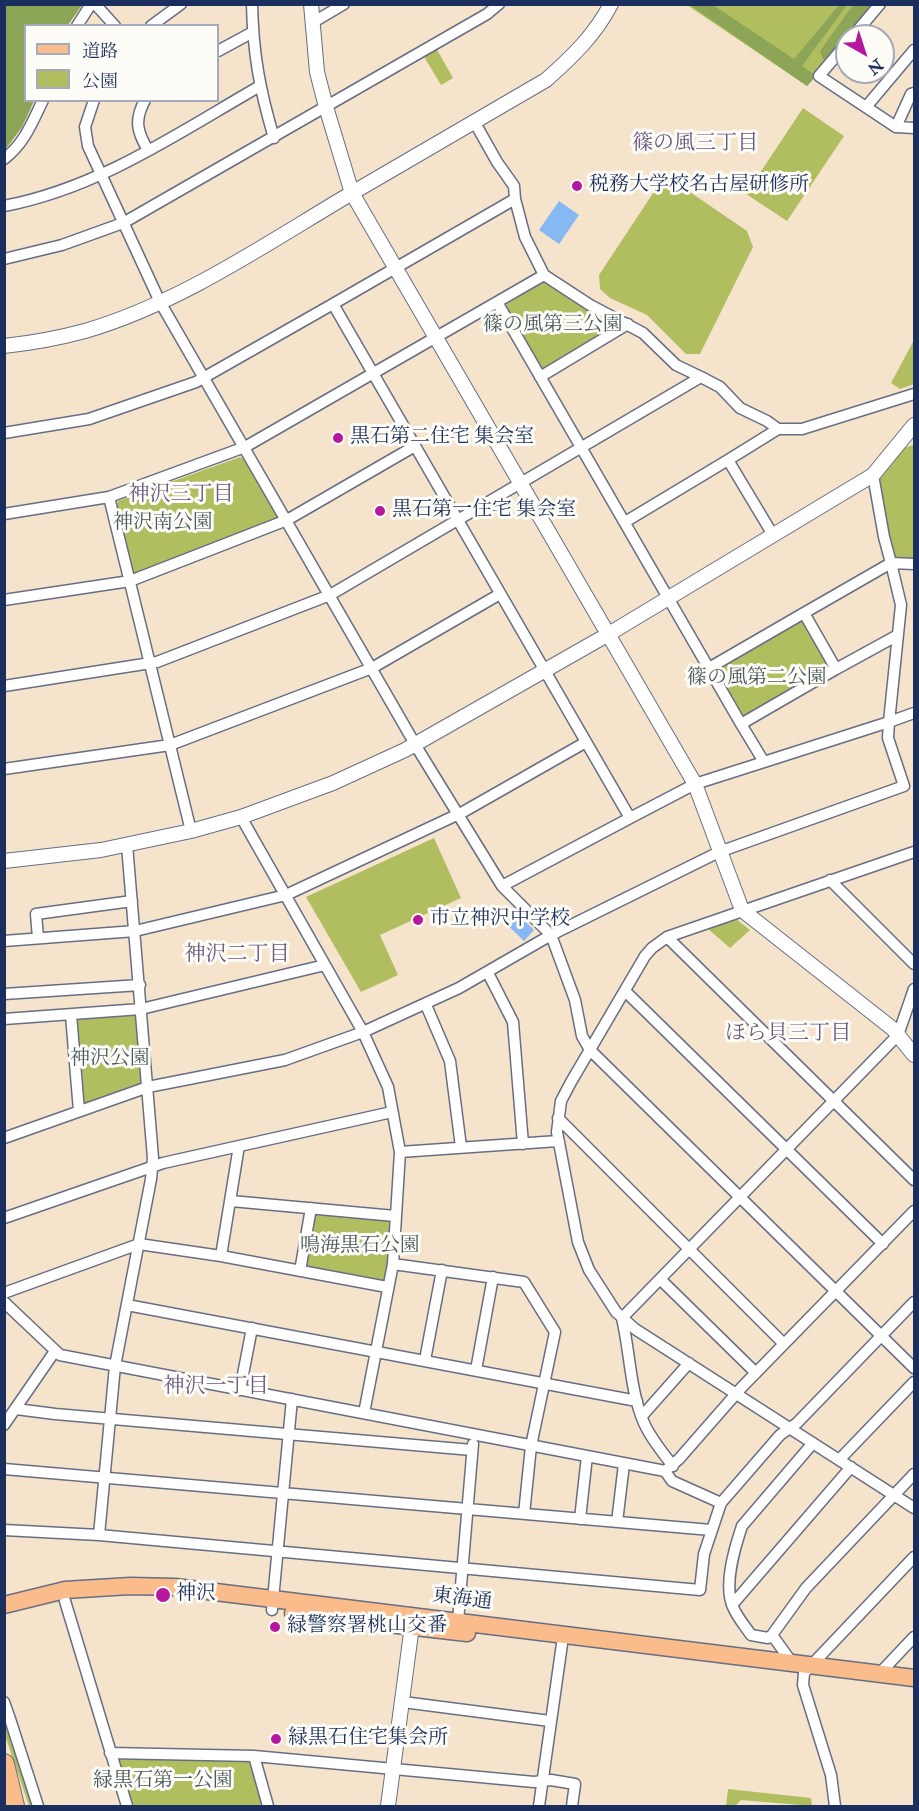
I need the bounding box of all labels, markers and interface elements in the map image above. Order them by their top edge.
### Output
legend [24,24,219,102]
north arrow [835,24,895,84]
text: 道路 [82,40,118,63]
text: N [863,54,887,79]
text: 公園 [82,70,118,93]
district label: 篠の風三丁目 [632,131,758,157]
place label: 税務大学校名古屋研修所 [589,174,809,198]
marker: 税務大学校名古屋研修所 [570,179,584,193]
park label: 篠の風第三公園 [483,314,623,338]
place label: 黒石第二住宅 集会室 [350,426,534,450]
marker: 黒石第二住宅 集会室 [331,431,345,445]
district label: 神沢三丁目 [129,482,233,508]
place label: 黒石第一住宅 集会室 [392,499,576,523]
marker: 黒石第一住宅 集会室 [373,504,387,518]
park label: 神沢南公園 [113,512,213,536]
park label: 篠の風第二公園 [687,667,827,691]
place label: 市立神沢中学校 [430,908,570,932]
marker: 市立神沢中学校 [411,913,425,927]
district label: 神沢二丁目 [185,942,289,968]
district label: ほら貝三丁目 [725,1021,851,1047]
park label: 神沢公園 [70,1048,150,1072]
park label: 鳴海黒石公園 [300,1235,420,1259]
district label: 神沢一丁目 [164,1374,268,1400]
place label: 神沢 [176,1583,216,1607]
street label: 東海通 [431,1584,493,1616]
marker: 神沢 [154,1586,172,1604]
place label: 緑警察署桃山交番 [287,1615,447,1639]
marker: 緑警察署桃山交番 [268,1620,282,1634]
place label: 緑黒石住宅集会所 [288,1727,448,1751]
marker: 緑黒石住宅集会所 [269,1732,283,1746]
park label: 緑黒石第一公園 [93,1770,233,1794]

